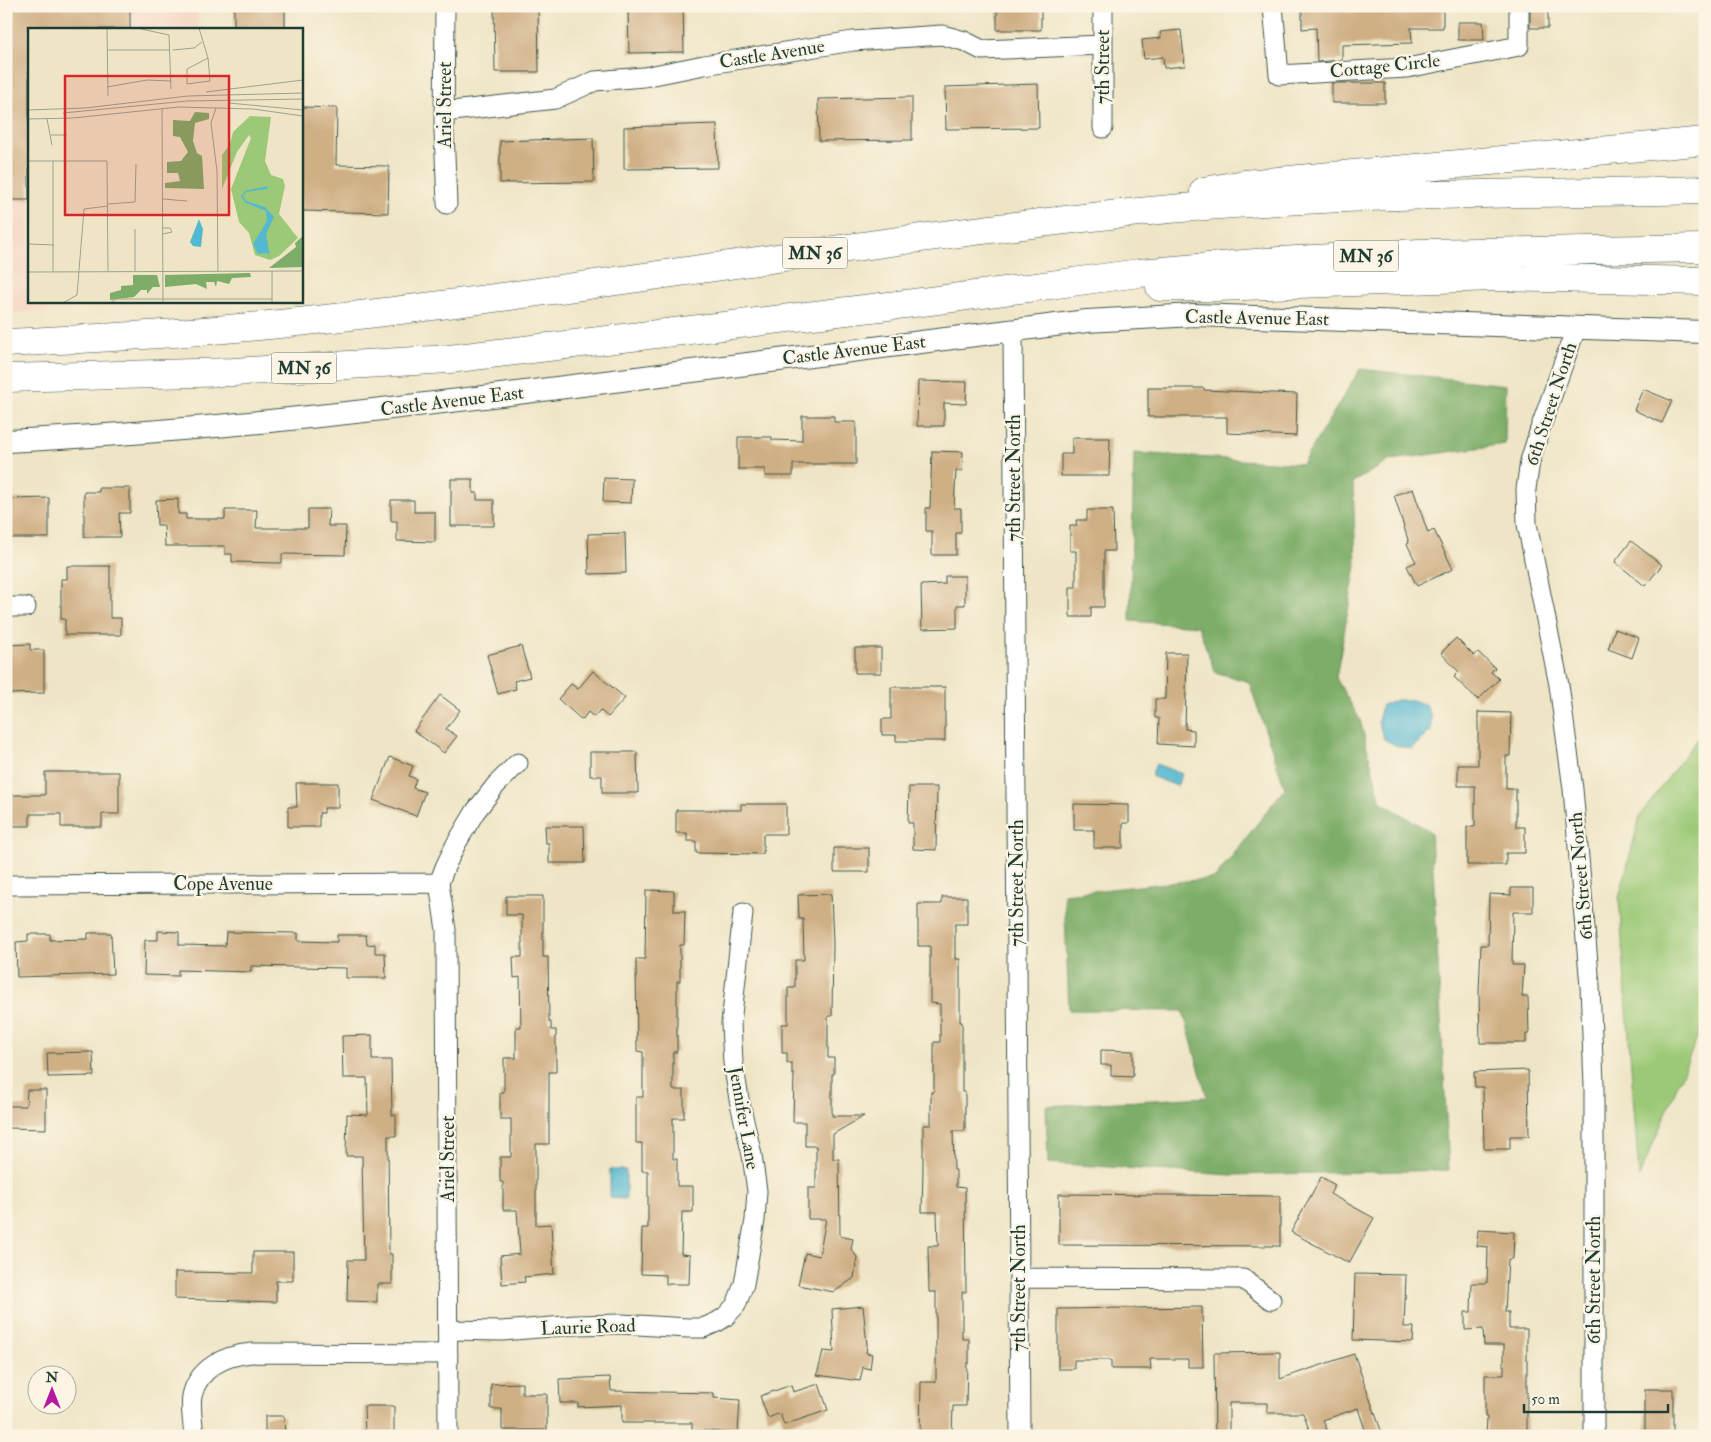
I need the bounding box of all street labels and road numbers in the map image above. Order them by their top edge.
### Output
street label: 7th Street [1091,30,1115,104]
street label: Castle Avenue [718,34,826,74]
street label: Cottage Circle [1329,48,1441,84]
street label: Ariel Street [433,62,457,149]
road number: MN 36 [782,238,848,268]
road number: MN 36 [1334,240,1398,272]
street label: Castle Avenue East [1185,305,1329,331]
street label: Castle Avenue East [781,329,927,371]
street label: 6th Street North [1520,339,1582,469]
road number: MN 36 [272,352,336,383]
street label: Castle Avenue East [379,380,525,422]
street label: 7th Street North [1002,414,1026,542]
street label: 6th Street North [1563,811,1599,941]
street label: 7th Street North [1005,819,1029,947]
street label: Cope Avenue [173,872,273,897]
street label: Jennifer Lane [723,1064,765,1172]
street label: Ariel Street [436,1116,460,1203]
street label: 6th Street North [1582,1216,1606,1344]
street label: 7th Street North [1007,1224,1031,1352]
street label: Laurie Road [540,1313,637,1341]

